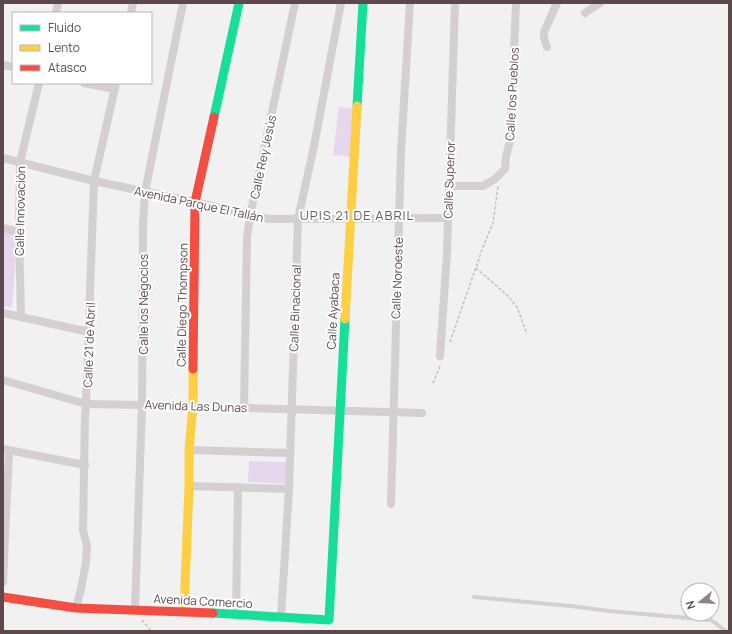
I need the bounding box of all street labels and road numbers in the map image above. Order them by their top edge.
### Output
street label: Calle los Pueblos [501,47,523,141]
street label: Calle Rey Jesús [246,113,280,201]
street label: Calle Superior [439,140,459,219]
street label: Calle Innovación [11,166,29,256]
street label: Avenida Parque El Tallán [133,182,265,226]
street label: Calle Noroeste [387,237,407,319]
street label: Calle Diego Thompson [172,243,192,367]
street label: Calle los Negocios [135,254,152,354]
street label: Calle Binacional [285,264,305,352]
street label: Calle Ayabaca [322,272,344,350]
street label: Calle 21 de Abril [79,302,99,388]
street label: Avenida Las Dunas [144,396,248,416]
street label: Avenida Comercio [153,590,253,612]

